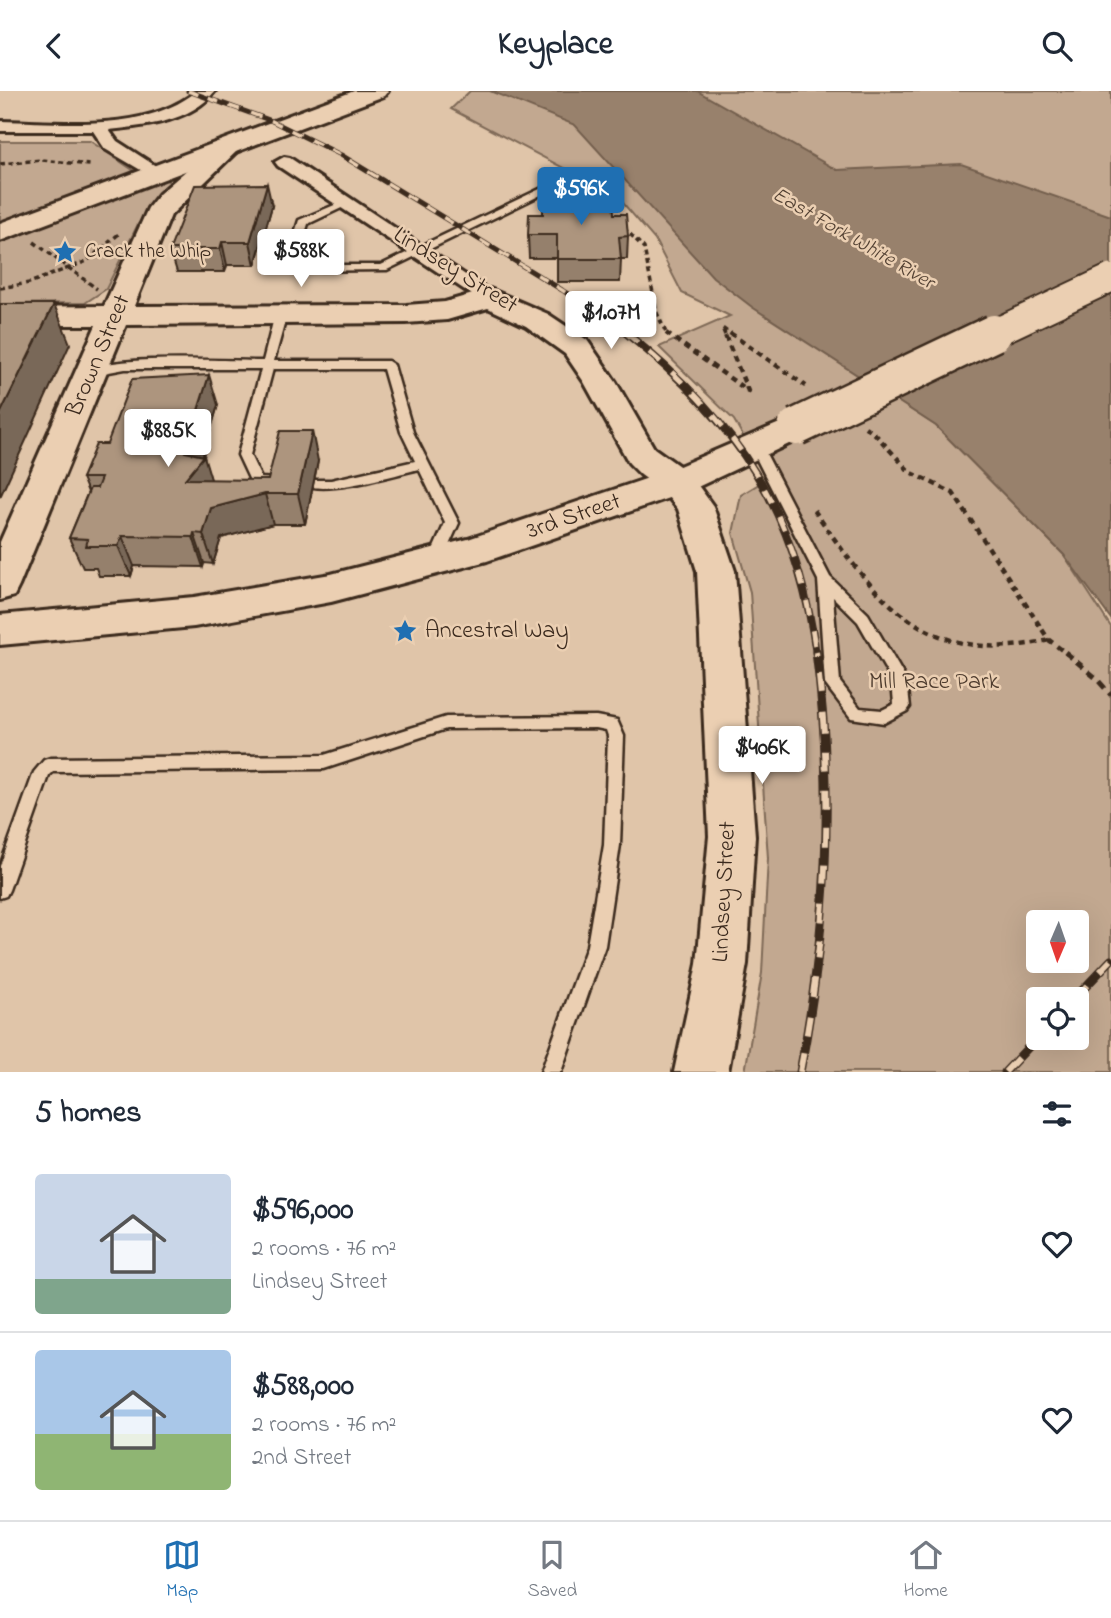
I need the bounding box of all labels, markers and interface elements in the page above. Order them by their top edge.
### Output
text: Keyplace [498,22,613,69]
icon: back [35,27,73,65]
icon: search [1038,27,1076,65]
pin: $596K [532,167,630,227]
text: $596K [553,173,609,206]
water label: East Fork White River [766,180,942,299]
street label: Lindsey Street [385,219,524,324]
pin: $588K [252,229,350,289]
text: $588K [273,235,329,268]
place label: Crack the Whip [85,237,211,267]
place icon: Crack the Whip [51,238,79,266]
street label: Brown Street [57,289,141,424]
pin: $1.07M [554,292,668,351]
text: $1.07M [581,297,641,330]
pin: $885K [119,409,217,469]
text: $885K [140,415,196,448]
street label: 3rd Street [522,485,626,549]
place label: Ancestral Way [425,614,569,650]
place icon: Ancestral Way [391,617,419,645]
park label: Mill Race Park [869,665,999,700]
pin: $406K [713,727,811,786]
text: $406K [735,732,789,765]
street label: Lindsey Street [704,821,747,964]
north arrow [1026,910,1088,973]
map controls [1026,910,1089,1050]
button: locate [1026,987,1089,1050]
text: 5 homes [35,1092,142,1136]
icon: filters [1038,1095,1076,1133]
text: $596,000 [252,1189,354,1233]
icon: home [91,1202,175,1286]
icon: heart [1038,1225,1076,1263]
text: 2 rooms · 76 m² [252,1233,396,1266]
text: Lindsey Street [252,1266,387,1299]
text: $588,000 [252,1365,354,1409]
icon: home [91,1378,175,1462]
icon: heart [1038,1401,1076,1439]
text: 2 rooms · 76 m² [252,1409,396,1442]
text: 2nd Street [252,1442,351,1475]
tab: Map [163,1536,201,1605]
tab: Saved [528,1536,577,1605]
tab: Home [904,1536,948,1605]

